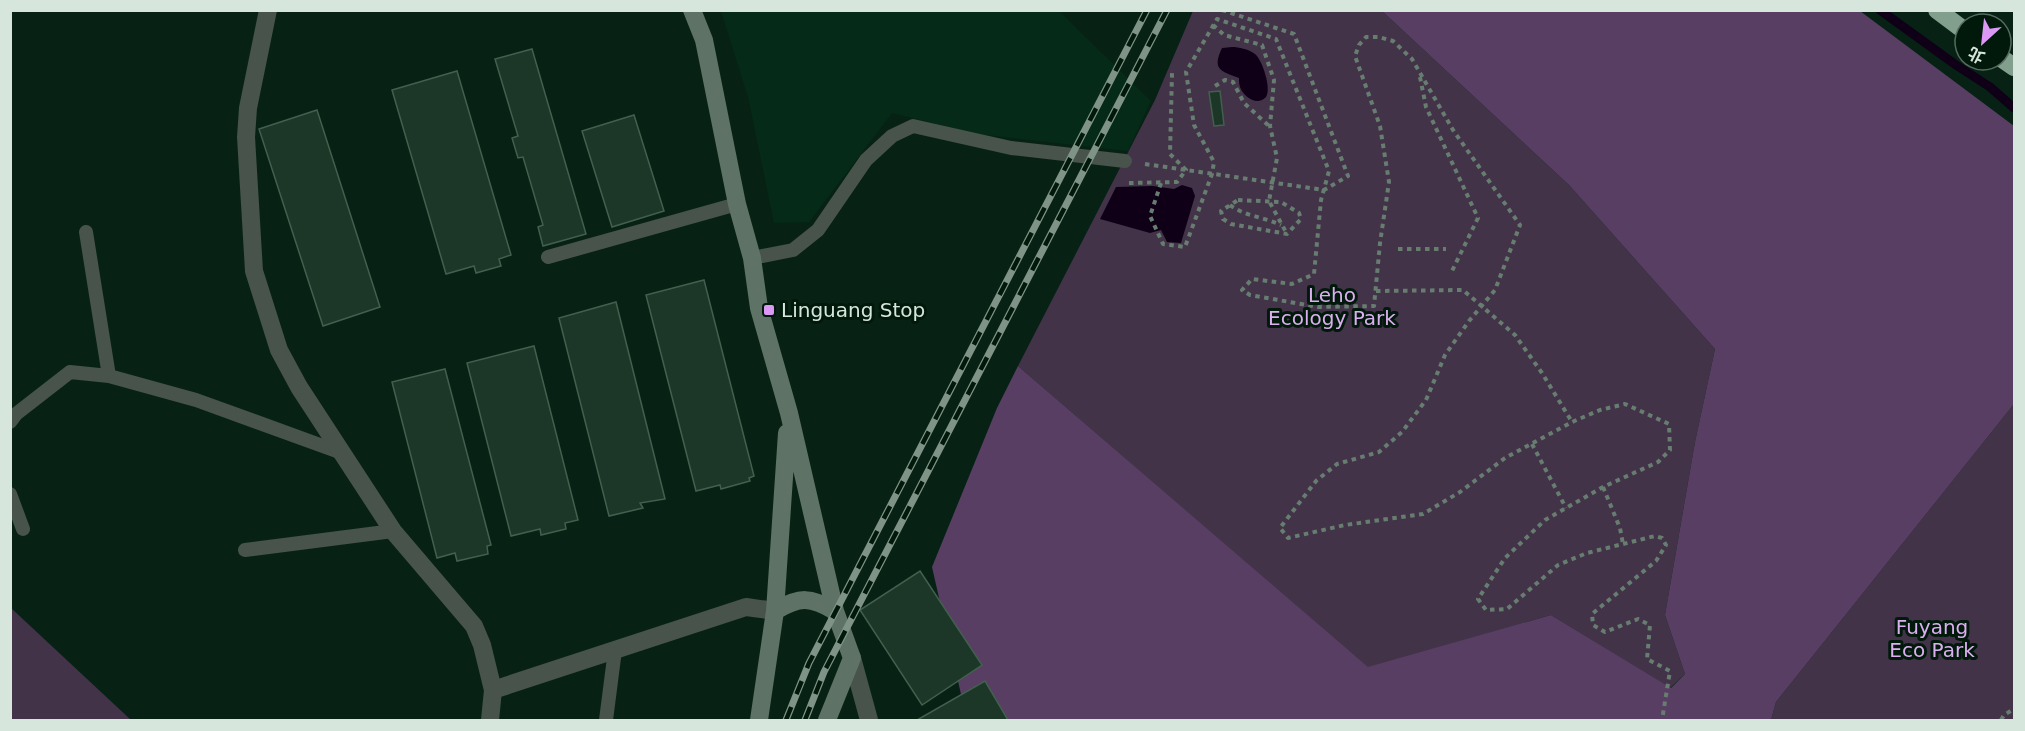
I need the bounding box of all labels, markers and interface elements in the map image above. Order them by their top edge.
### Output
north arrow [1953,12,2013,72]
text: 北 [1965,43,1988,67]
park label: Leho Ecology Park [1268,283,1396,330]
place label: Linguang Stop [781,298,925,322]
marker: Linguang Stop [762,303,776,317]
park label: Fuyang Eco Park [1889,615,1975,662]

